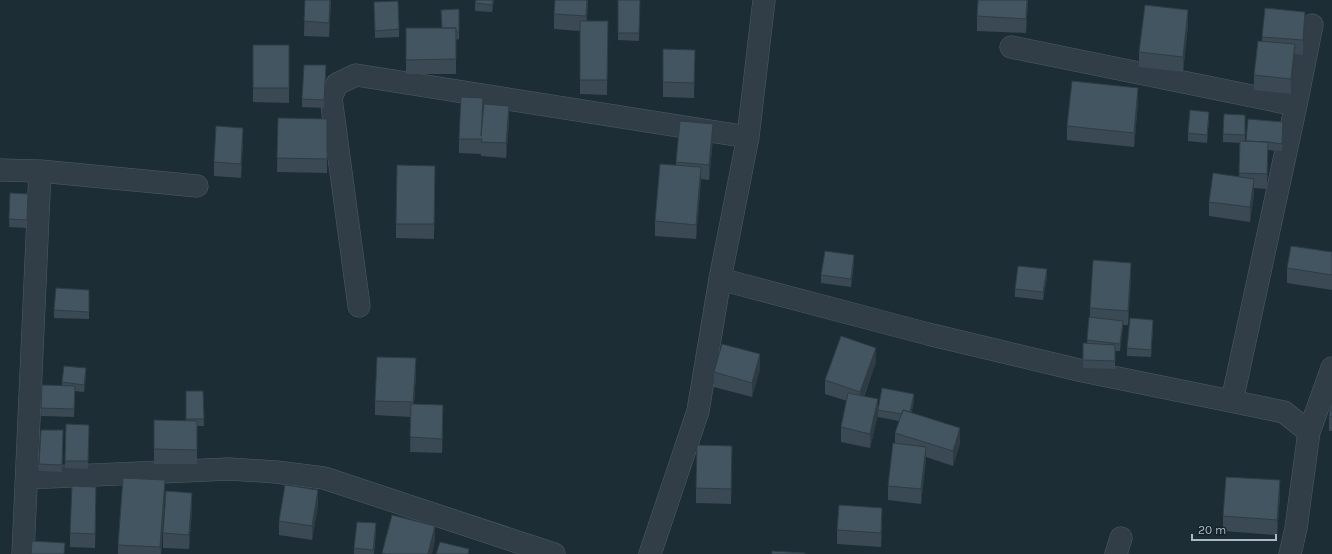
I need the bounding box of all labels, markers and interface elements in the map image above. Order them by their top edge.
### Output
scale bar [1192,516,1276,542]
text: 20 m [1198,523,1226,537]

